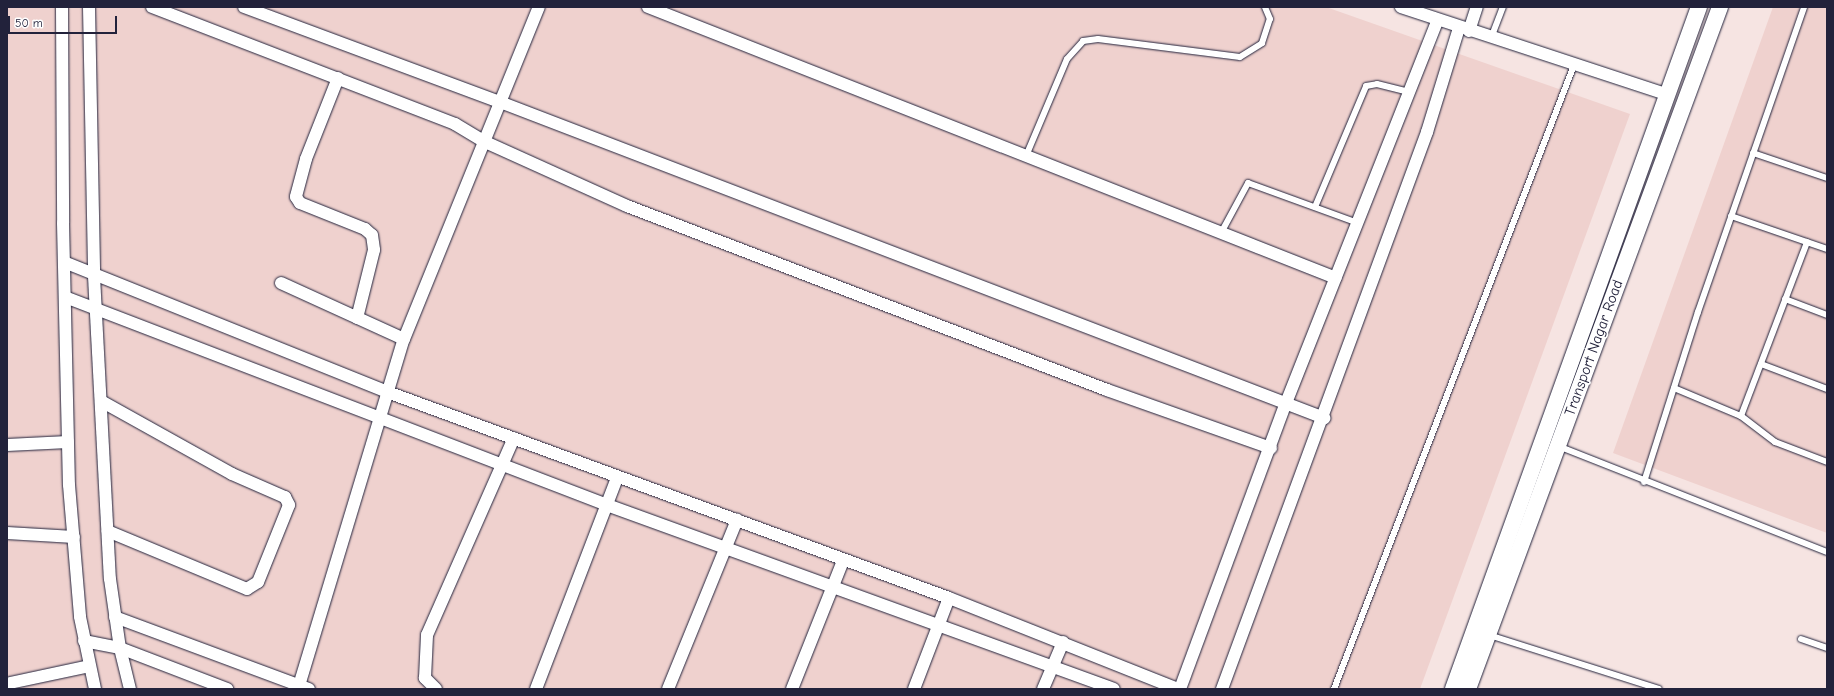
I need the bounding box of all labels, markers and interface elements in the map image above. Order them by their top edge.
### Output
scale bar [10,8,119,34]
text: 50 m [15,16,43,30]
street label: Transport Nagar Road [1561,277,1627,419]

